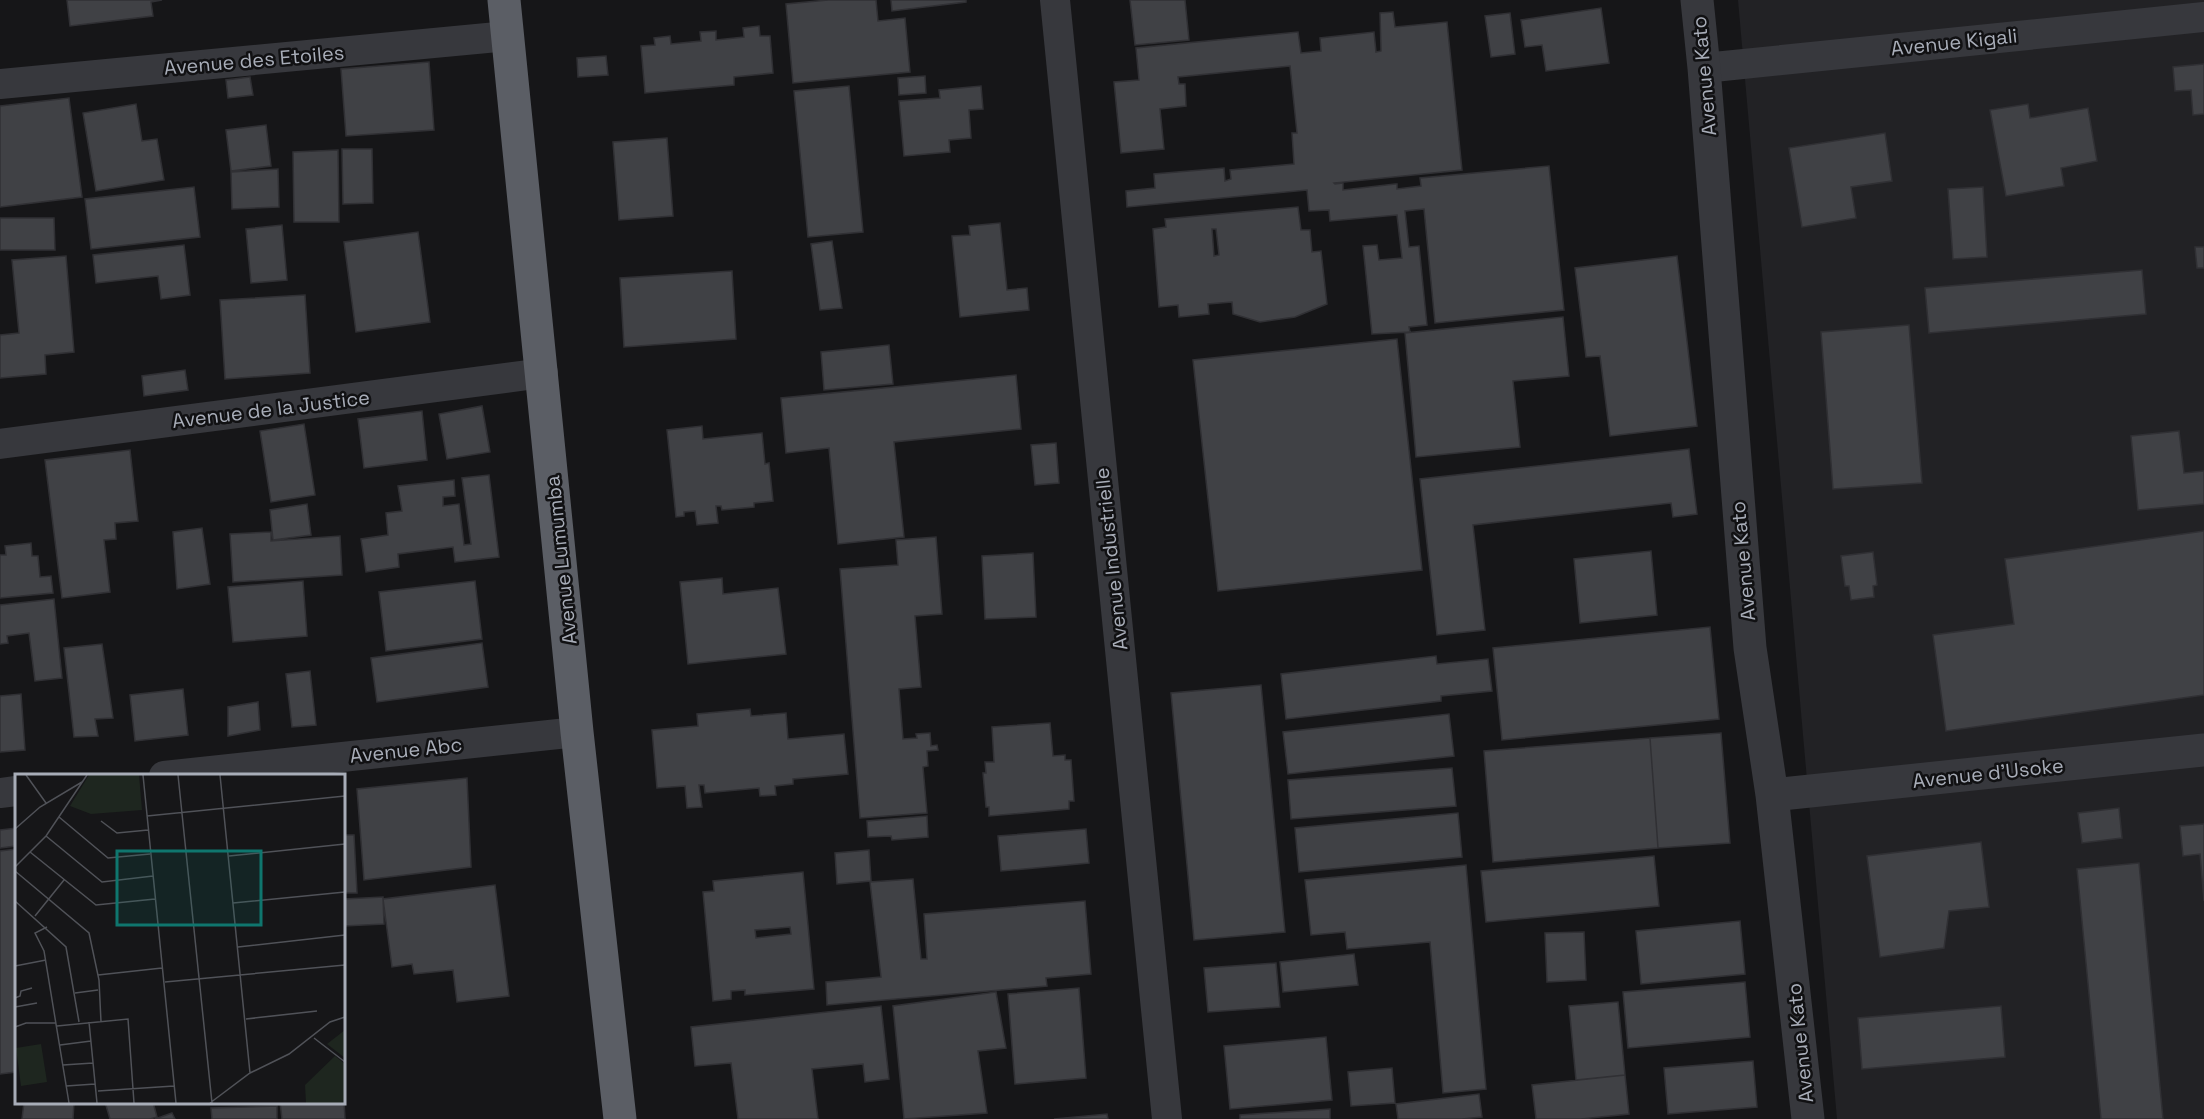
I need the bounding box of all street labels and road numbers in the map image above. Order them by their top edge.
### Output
street label: Avenue Kato [1686,15,1722,137]
street label: Avenue Kigali [1889,22,2019,62]
street label: Avenue des Etoiles [163,39,345,81]
street label: Avenue de la Justice [171,384,371,434]
street label: Avenue Industrielle [1088,466,1134,652]
street label: Avenue Lumumba [539,474,583,646]
street label: Avenue Kato [1725,500,1761,622]
street label: Avenue Abc [348,731,464,769]
street label: Avenue d'Usoke [1911,752,2065,794]
street label: Avenue Kato [1781,982,1819,1104]

